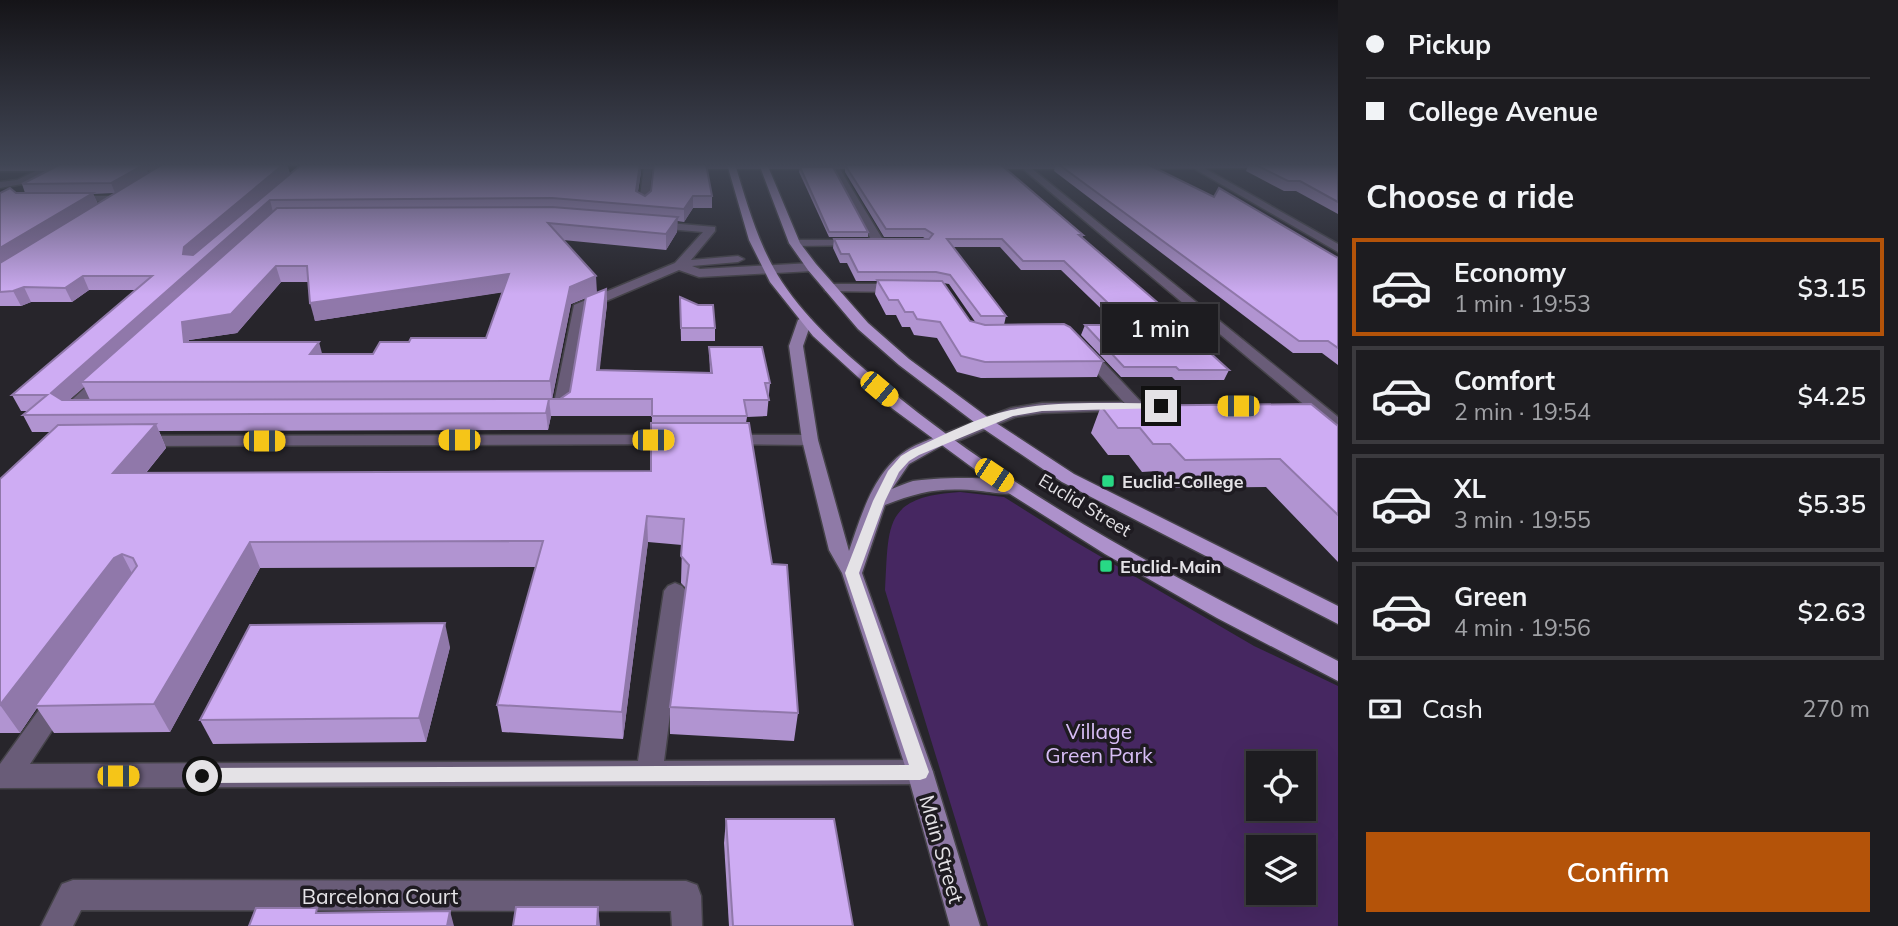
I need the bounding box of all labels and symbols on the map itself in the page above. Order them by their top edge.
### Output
callout: 1 min [1103,304,1219,354]
car [857,367,902,411]
route end [1145,390,1177,422]
car [1218,396,1260,417]
car [439,430,481,451]
car [633,430,675,451]
car [244,431,286,452]
car [971,455,1018,495]
street label: Euclid Street [1035,468,1135,542]
place label: Euclid-College [1122,470,1244,493]
marker: Euclid-College [1100,473,1116,489]
place label: Euclid-Main [1120,555,1221,578]
marker: Euclid-Main [1098,558,1114,574]
park label: Village Green Park [1045,718,1153,768]
route start [186,760,218,792]
car [98,766,140,787]
street label: Main Street [914,792,970,906]
street label: Barcelona Court [302,883,458,909]

